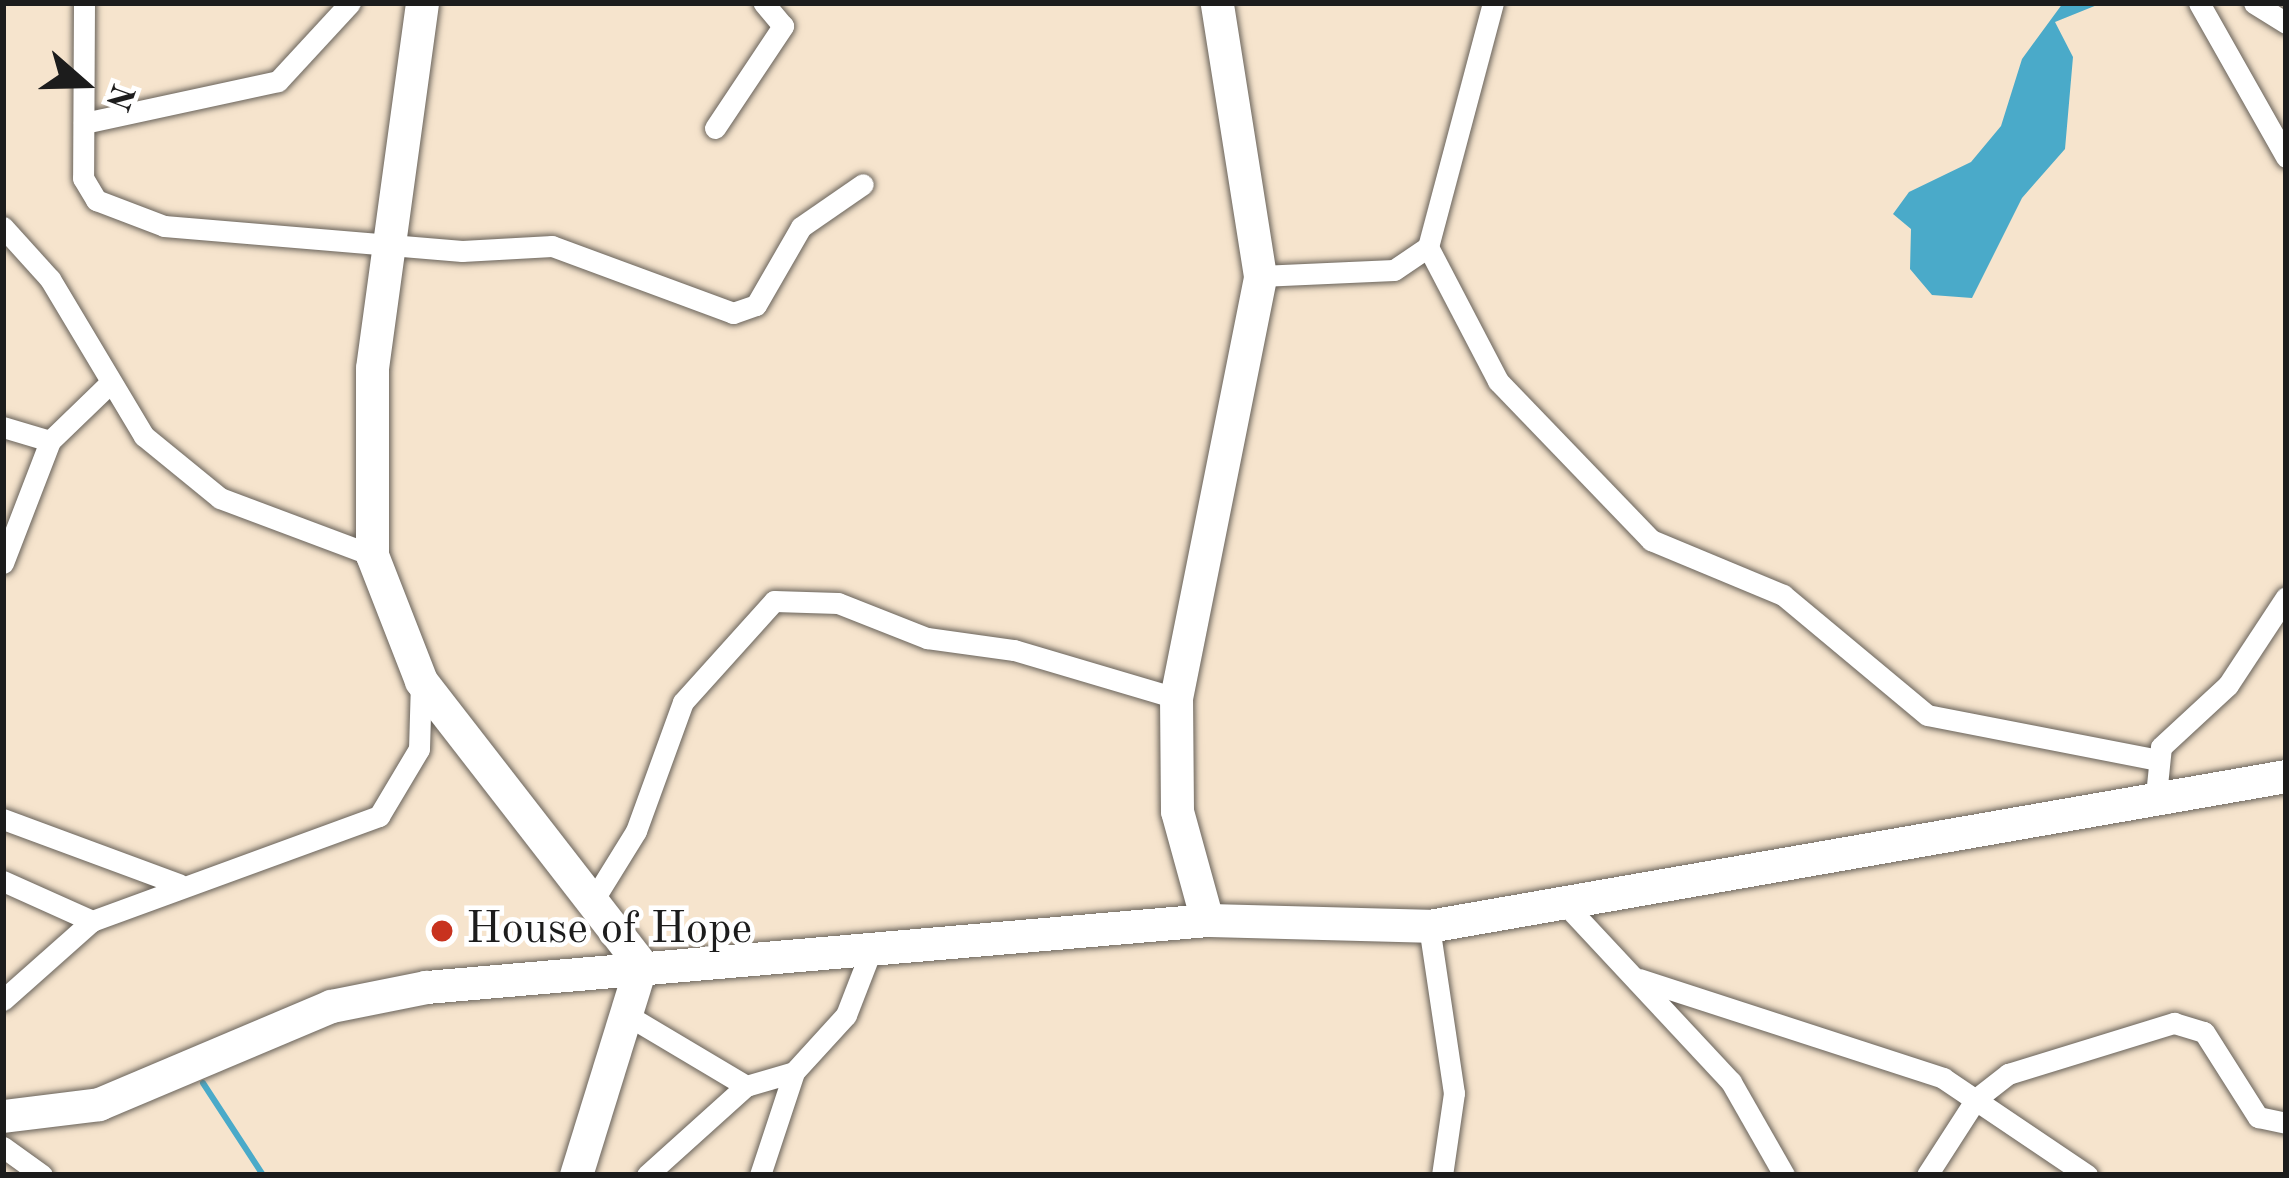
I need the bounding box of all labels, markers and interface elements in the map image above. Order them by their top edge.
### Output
north arrow [24,24,144,144]
text: N [98,79,138,114]
place label: House of Hope [466,904,752,958]
marker: House of Hope [429,918,455,944]

